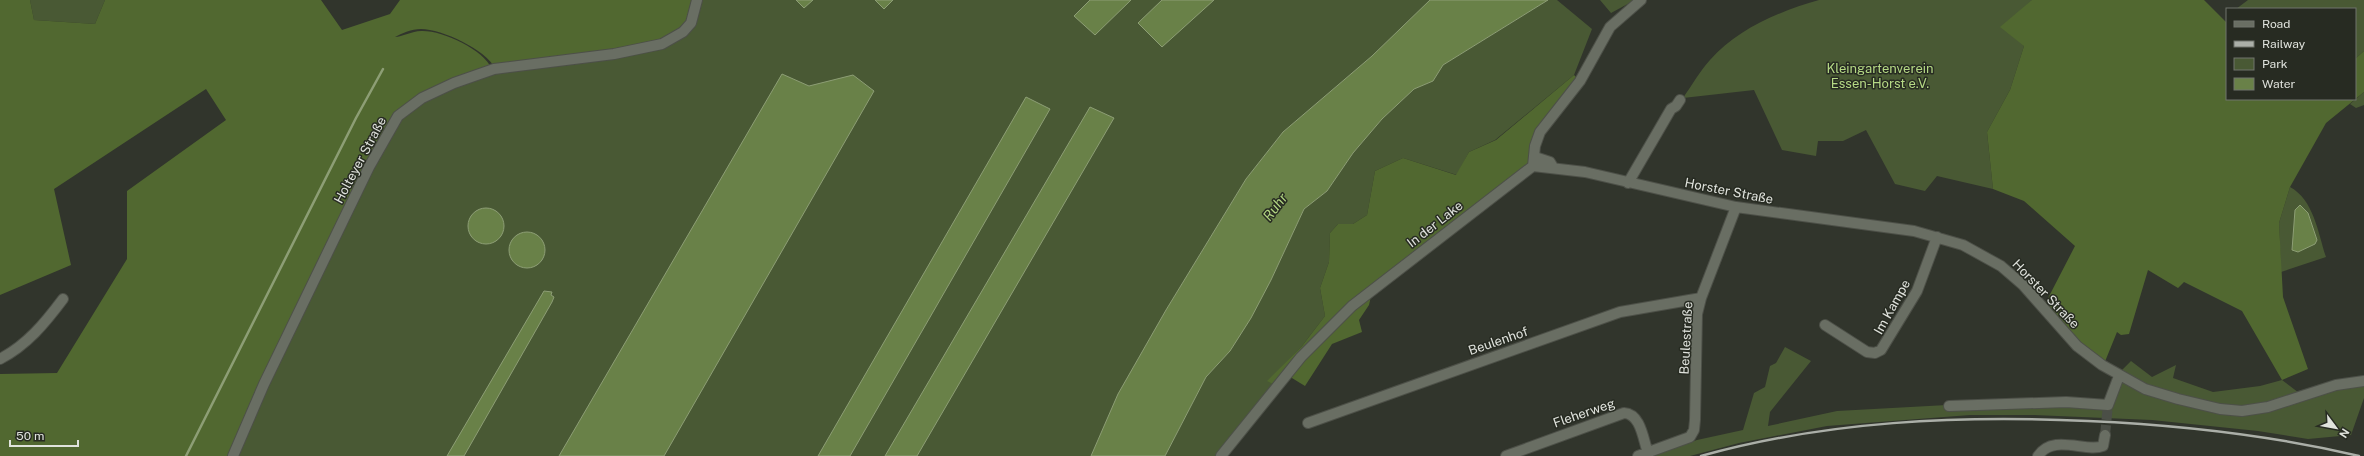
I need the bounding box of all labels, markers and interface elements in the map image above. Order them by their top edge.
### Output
legend [2226,8,2356,100]
text: Road [2262,17,2290,31]
text: Railway [2262,37,2306,51]
text: Park [2262,57,2288,71]
park label: Kleingartenverein Essen-Horst e.V. [1826,61,1934,91]
text: Water [2262,77,2296,91]
street label: Holteyer Straße [331,114,389,206]
street label: Horster Straße [1684,175,1774,207]
water label: Ruhr [1259,190,1291,224]
street label: In der Lake [1404,198,1466,250]
street label: Horster Straße [2009,257,2083,331]
street label: Im Kampe [1871,277,1913,337]
street label: Beulestraße [1677,301,1695,375]
street label: Beulenhof [1466,324,1530,358]
street label: Fleherweg [1551,395,1617,431]
north arrow [2316,408,2356,448]
scale bar [10,422,78,448]
text: N [2337,426,2352,440]
text: 50 m [16,429,44,443]

